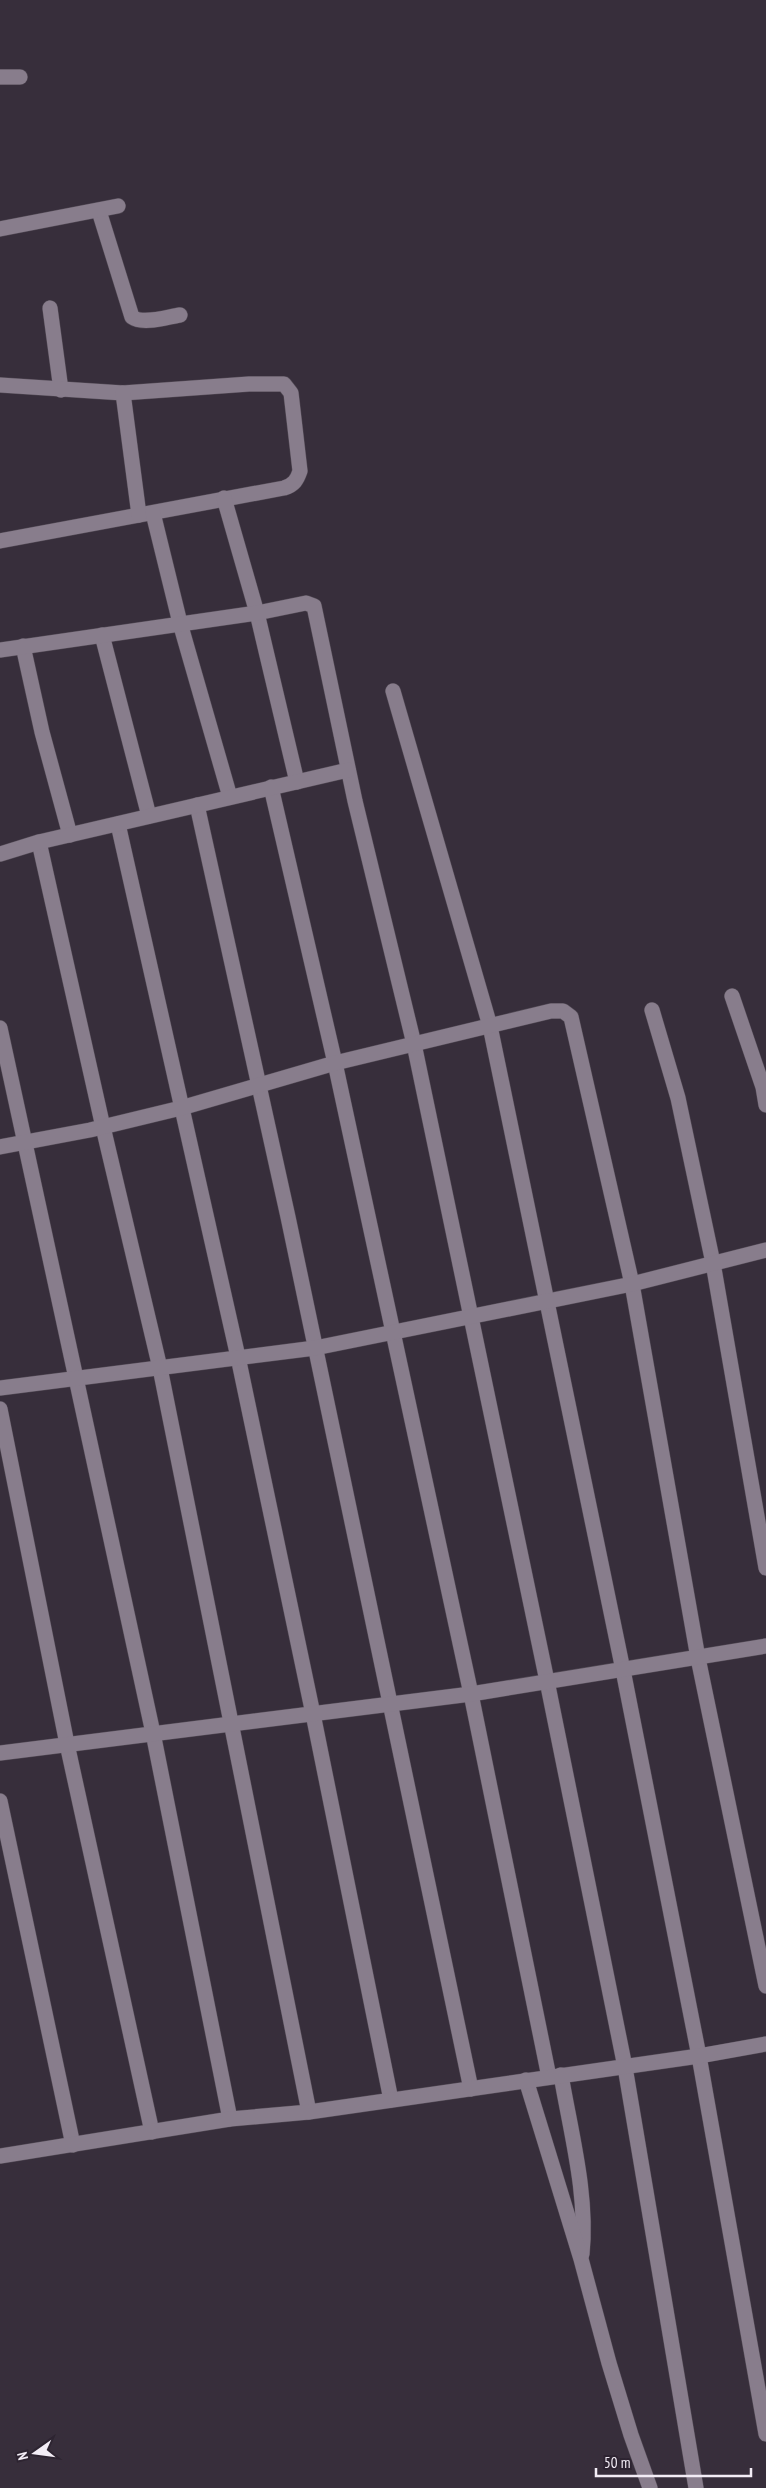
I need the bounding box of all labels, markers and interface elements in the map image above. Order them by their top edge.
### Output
north arrow [10,2428,60,2478]
scale bar [596,2446,751,2478]
text: N [13,2450,32,2462]
text: 50 m [604,2453,630,2472]

